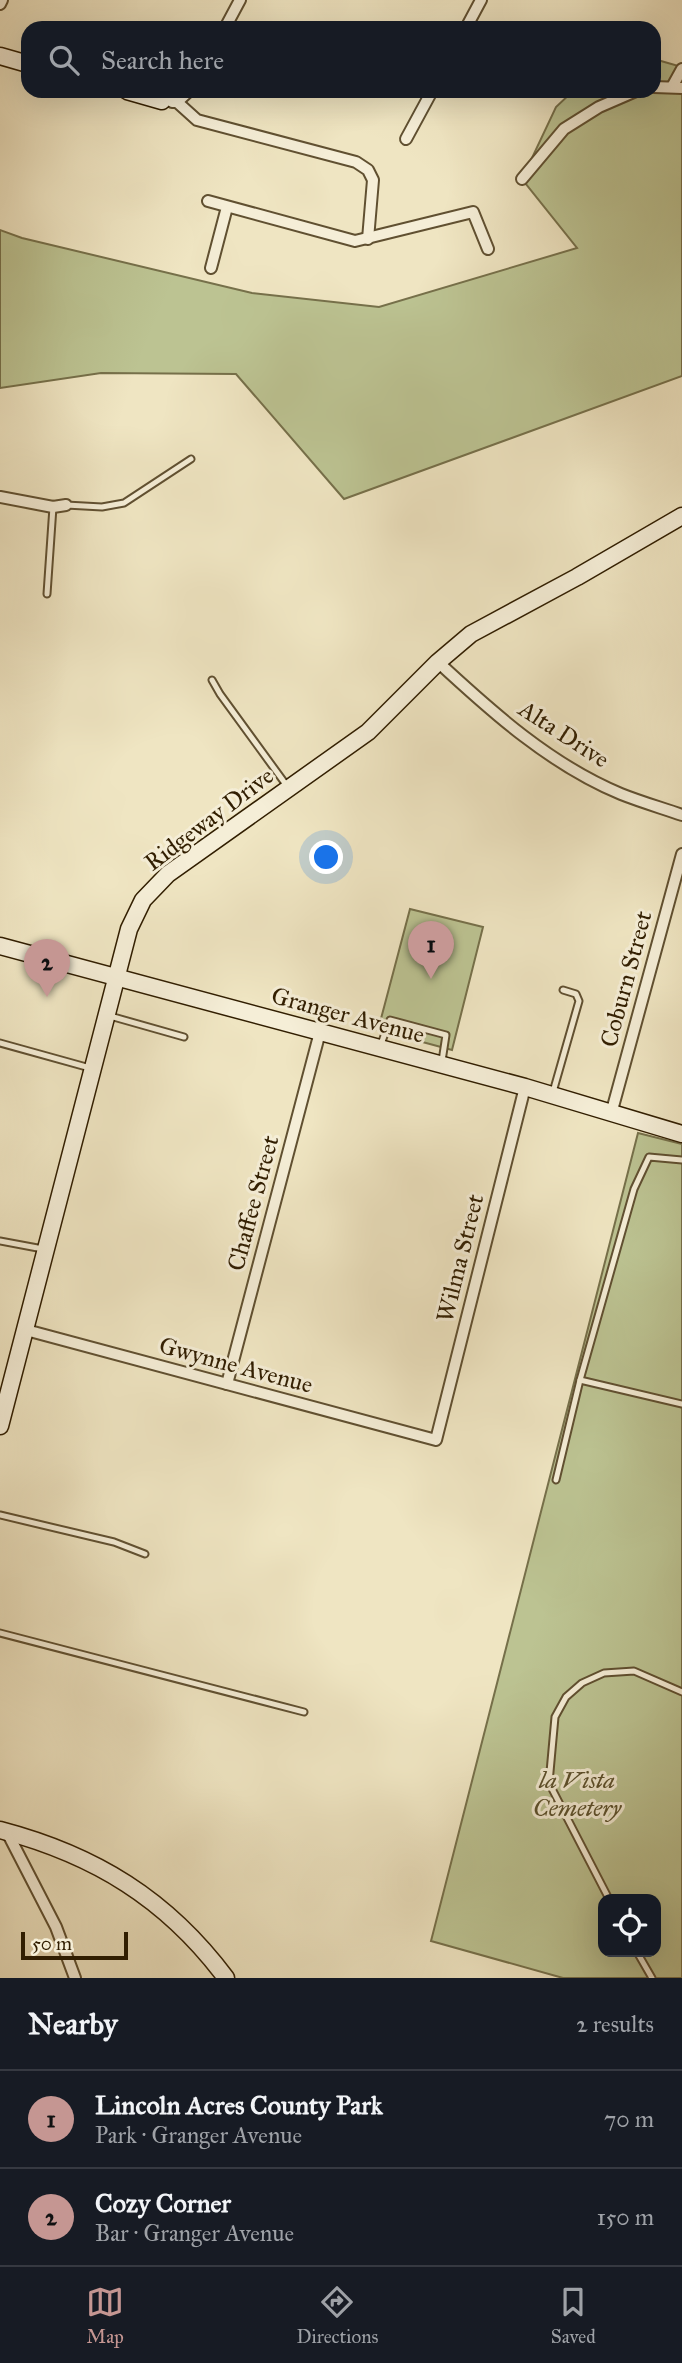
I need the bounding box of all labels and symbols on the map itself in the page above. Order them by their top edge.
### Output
street label: Alta Drive [512,693,615,774]
street label: Ridgeway Drive [138,761,280,877]
your location [309,840,343,874]
street label: Coburn Street [593,907,659,1050]
pin: 1 [408,921,454,979]
pin: 2 [24,939,70,997]
street label: Granger Avenue [268,980,428,1050]
street label: Chaffee Street [221,1132,286,1274]
street label: Wilma Street [430,1190,491,1325]
street label: Gwynne Avenue [156,1330,316,1400]
park label: la Vista Cemetery [533,1765,622,1823]
scale bar [21,1929,128,1961]

